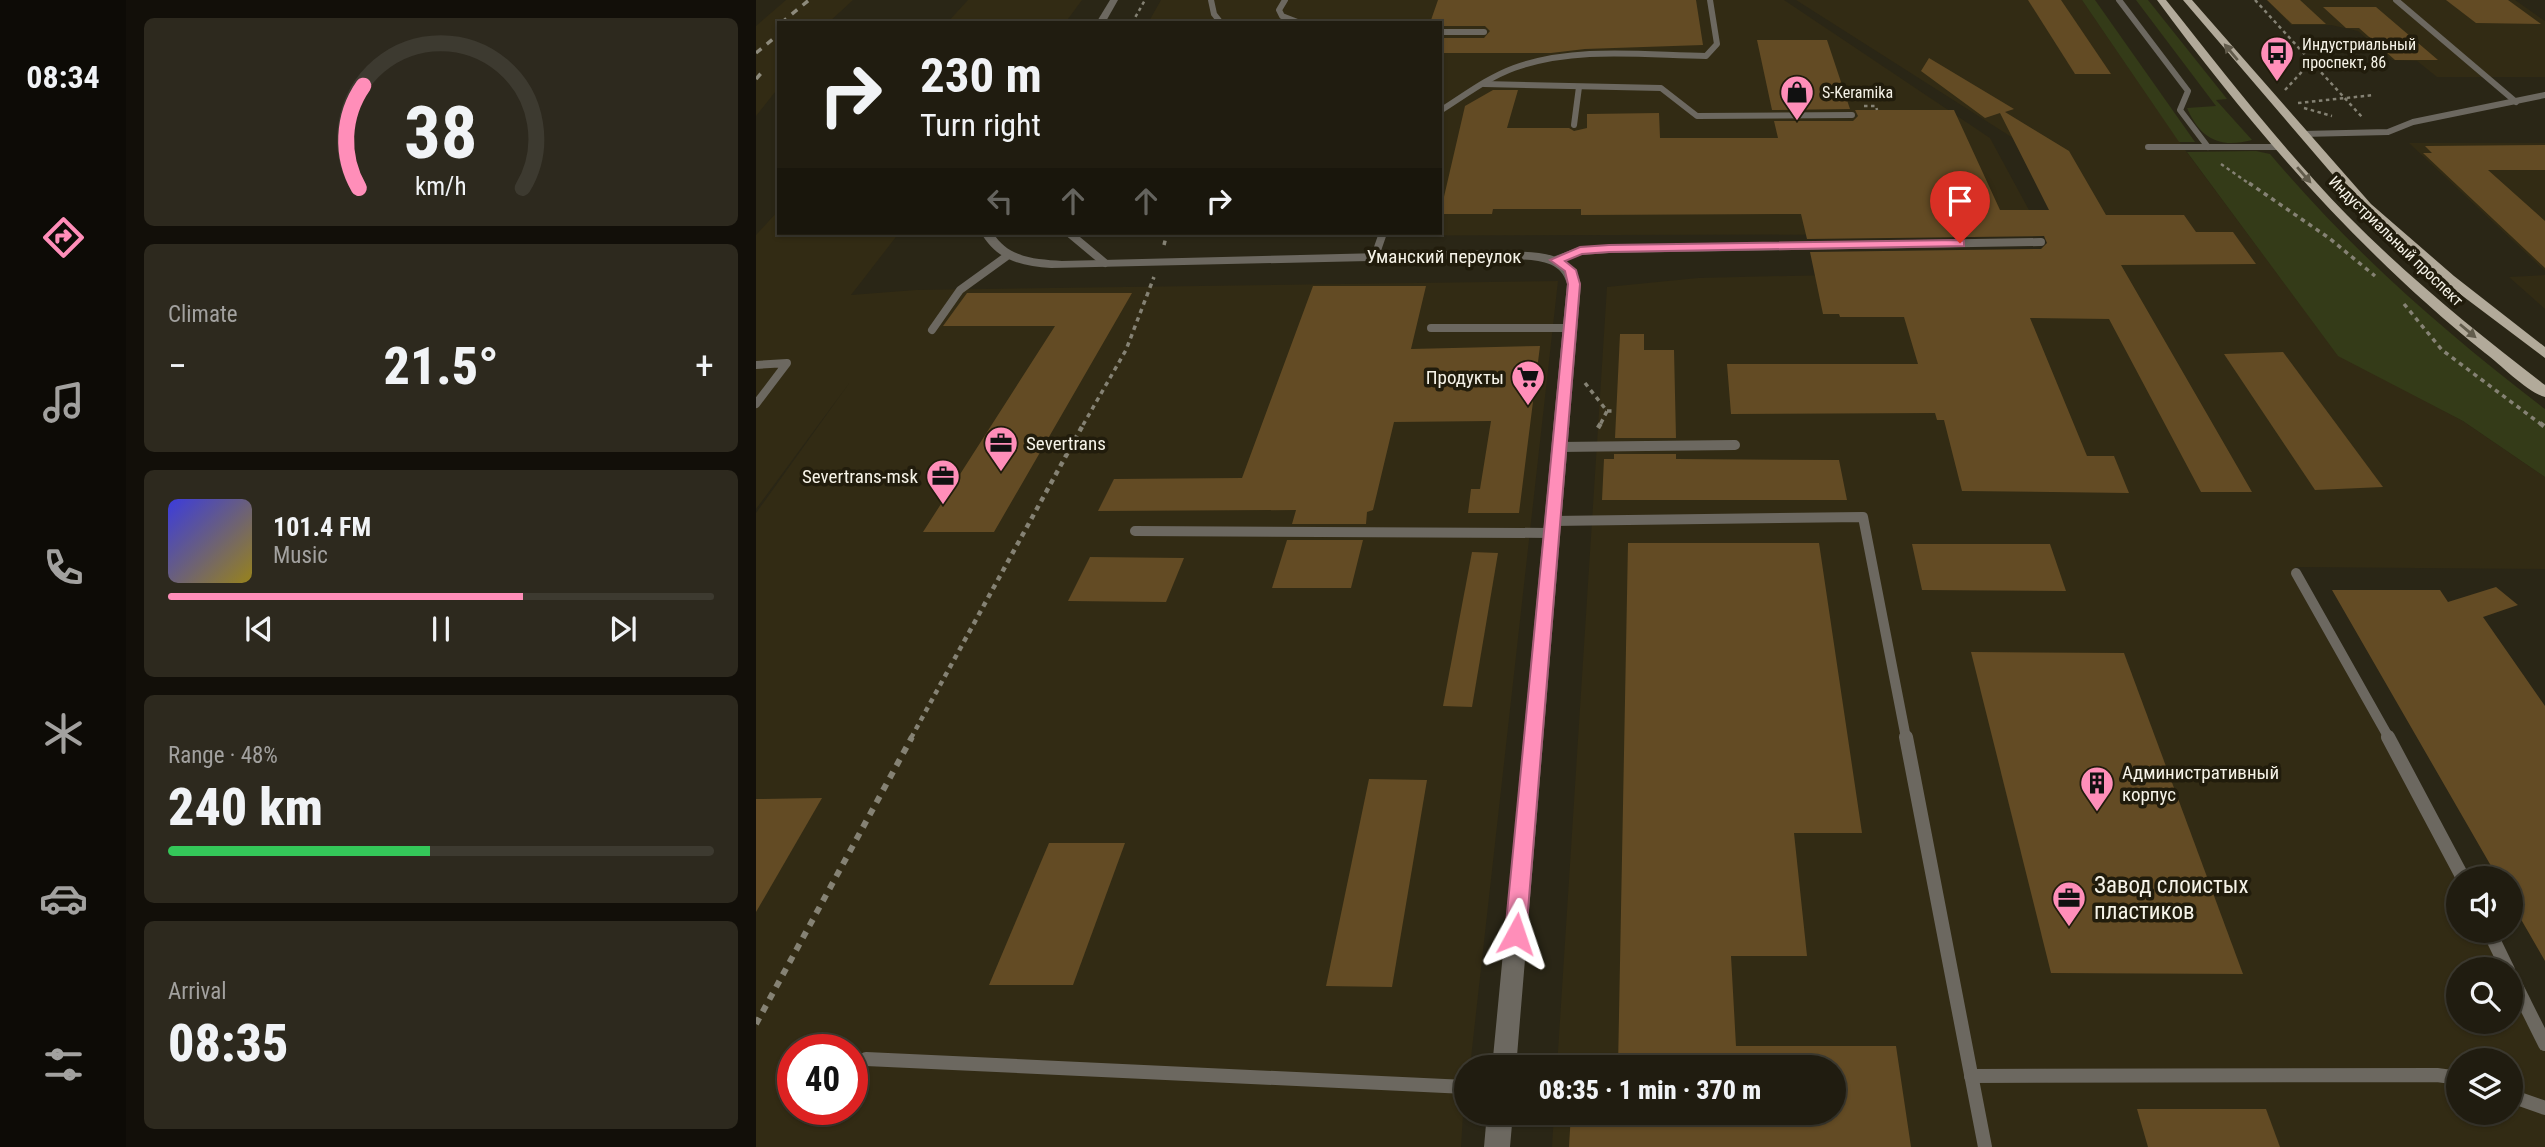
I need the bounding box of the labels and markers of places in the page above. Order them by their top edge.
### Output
bus stop icon: Индустриальный проспект, 86 [2258,34,2296,83]
place label: Индустриальный проспект, 86 [2302,35,2416,72]
shop icon: S-Keramika [1778,73,1816,122]
place label: S-Keramika [1822,83,1893,102]
pin [1930,171,1990,243]
supermarket icon: Продукты [1509,358,1547,407]
place label: Продукты [1426,366,1504,389]
office icon: Severtrans [982,424,1020,473]
place label: Severtrans [1026,432,1106,455]
office icon: Severtrans-msk [924,457,962,506]
place label: Severtrans-msk [802,465,918,488]
place label: Административный корпус [2122,761,2279,806]
building icon: Административный корпус [2078,764,2116,813]
place label: Завод слоистых пластиков [2094,872,2249,925]
office icon: Завод слоистых пластиков [2050,879,2088,928]

